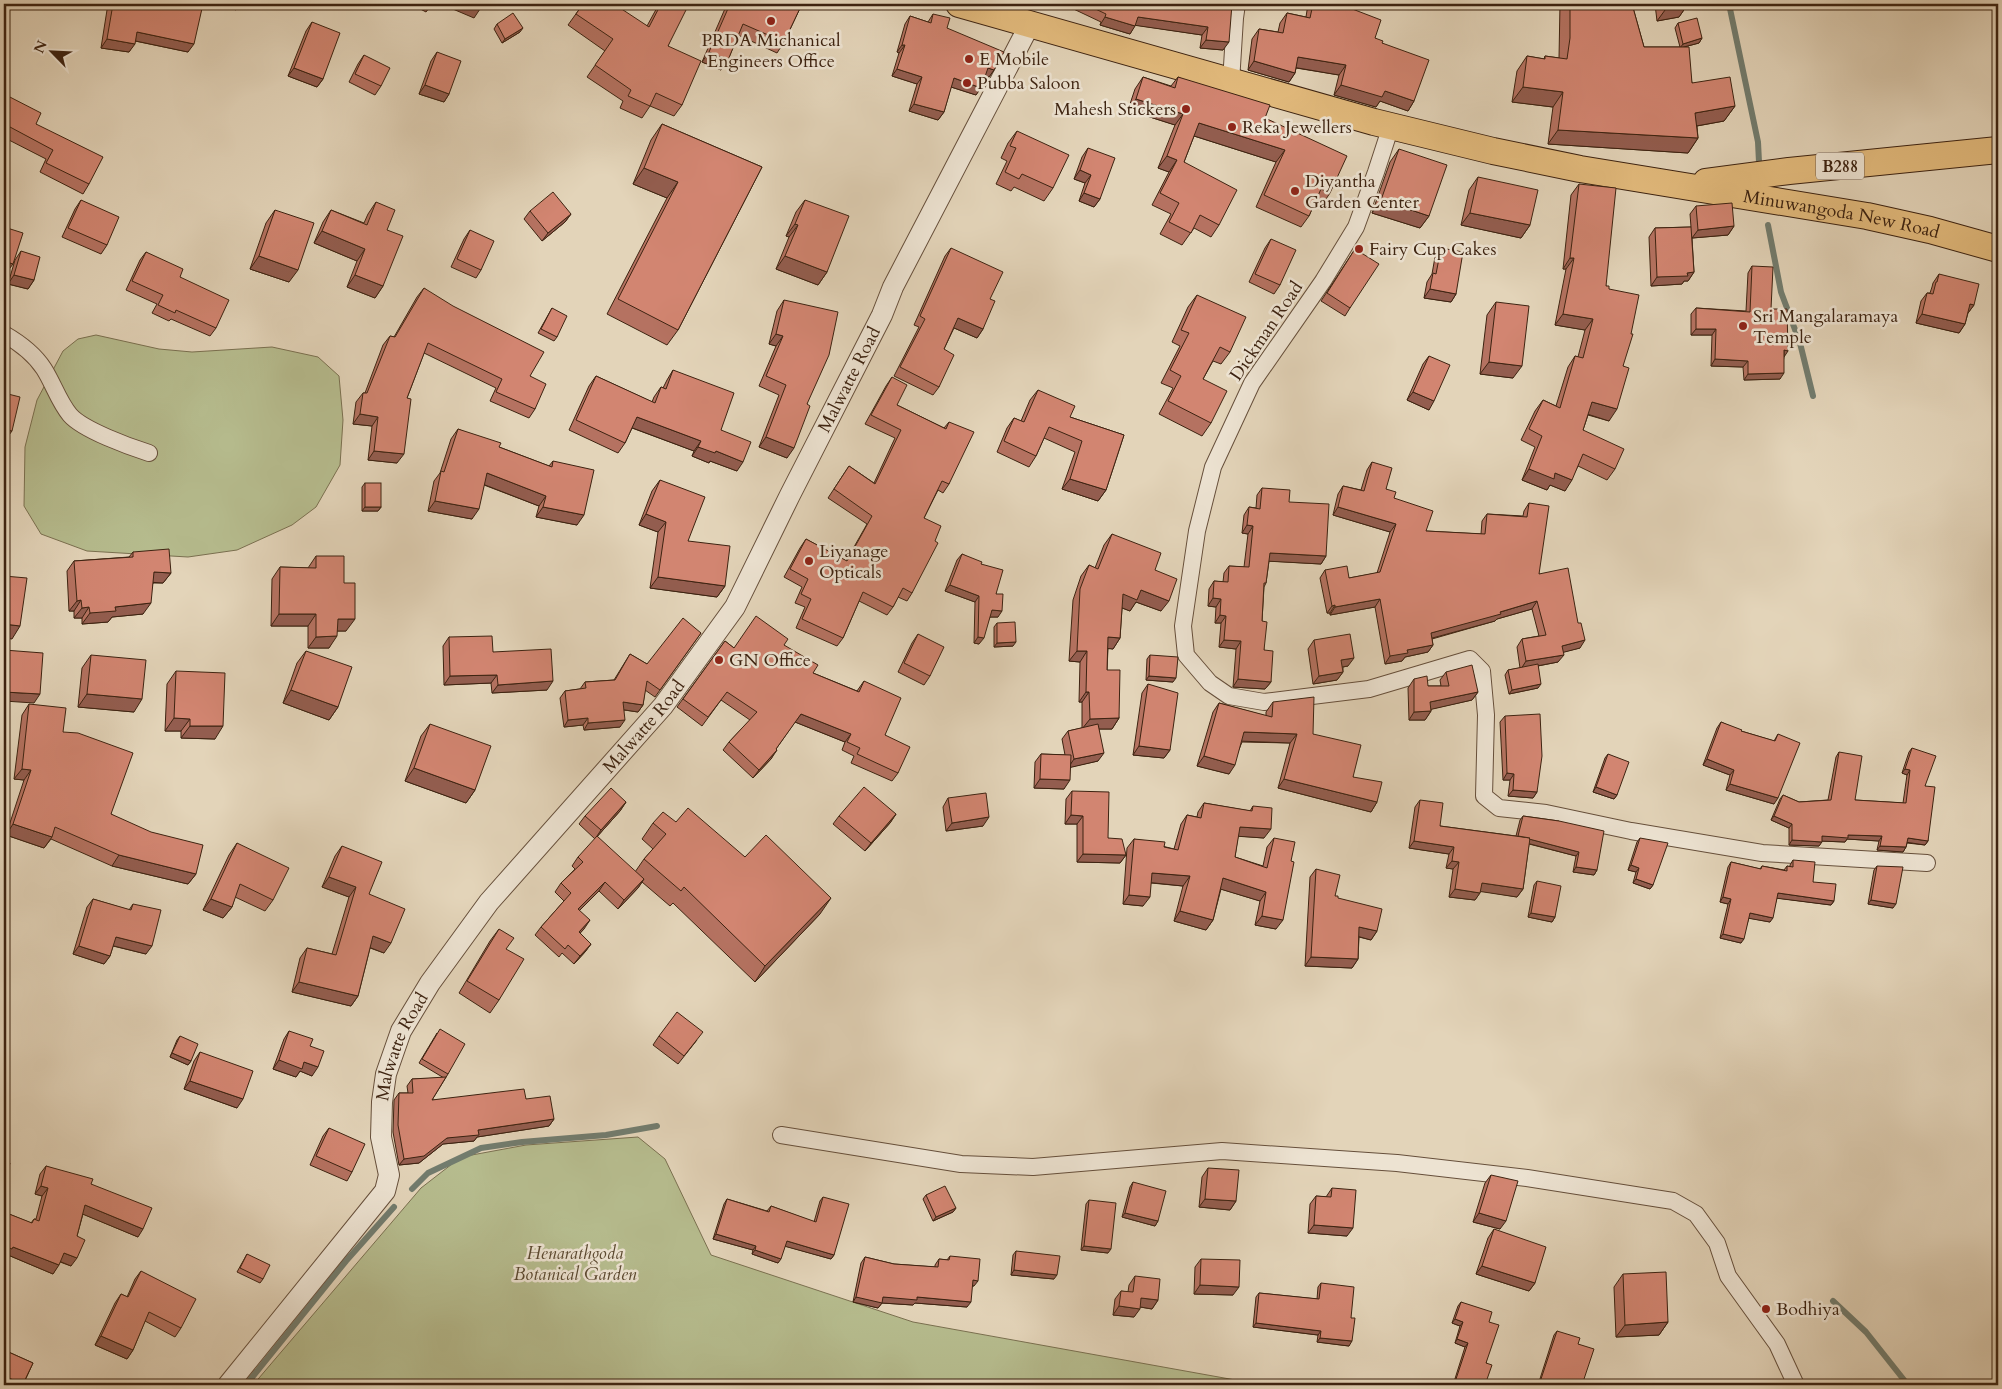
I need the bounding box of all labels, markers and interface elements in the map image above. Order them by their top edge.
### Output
marker: PRDA Michanical Engineers Office [765,15,777,27]
north arrow [28,28,78,78]
place label: PRDA Michanical Engineers Office [701,28,841,74]
text: N [29,37,52,56]
place label: E Mobile [979,47,1049,72]
marker: E Mobile [963,53,975,65]
place label: Pubba Saloon [977,71,1081,96]
marker: Pubba Saloon [961,77,973,89]
place label: Mahesh Stickers [1054,97,1176,122]
marker: Mahesh Stickers [1180,103,1192,115]
place label: Reka Jewellers [1242,115,1352,140]
marker: Reka Jewellers [1226,121,1238,133]
road number: B288 [1816,153,1864,180]
place label: Diyantha Garden Center [1305,169,1419,215]
street label: Minuwangoda New Road [1741,184,1943,245]
marker: Diyantha Garden Center [1289,185,1301,197]
place label: Fairy Cup Cakes [1369,237,1496,262]
marker: Fairy Cup Cakes [1353,243,1365,255]
street label: Dickman Road [1224,276,1309,386]
place label: Sri Mangalaramaya Temple [1753,304,1899,350]
marker: Sri Mangalaramaya Temple [1737,320,1749,332]
street label: Malwatte Road [812,322,887,437]
place label: Liyanage Opticals [819,539,889,585]
marker: Liyanage Opticals [803,555,815,567]
place label: GN Office [729,648,811,673]
marker: GN Office [713,654,725,666]
street label: Malwatte Road [597,675,691,779]
street label: Malwatte Road [370,988,435,1103]
park label: Henarathgoda Botanical Garden [513,1241,637,1287]
place label: Bodhiya [1776,1297,1840,1322]
marker: Bodhiya [1760,1303,1772,1315]

